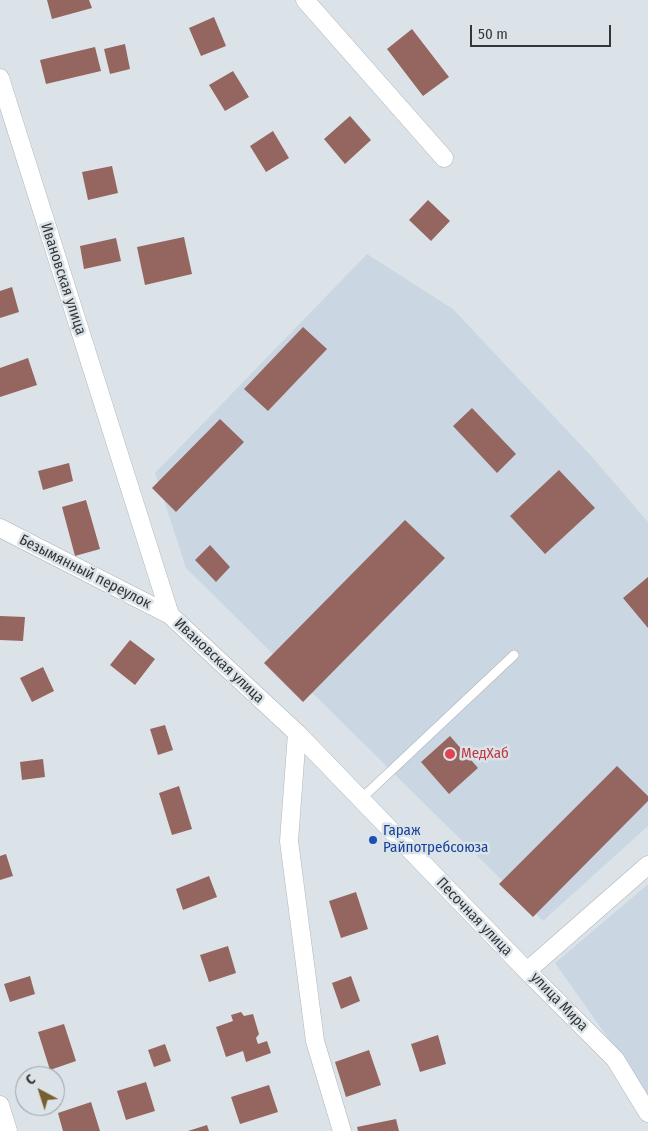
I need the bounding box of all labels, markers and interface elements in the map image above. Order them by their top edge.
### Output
scale bar [473,15,614,47]
text: 50 m [478,25,508,43]
street label: Ивановская улица [36,221,90,337]
street label: Безымянный переулок [16,531,154,613]
street label: Ивановская улица [170,615,268,707]
place label: МедХаб [461,745,509,763]
marker: МедХаб [443,747,457,761]
place label: Гараж Райпотребсоюза [383,822,488,857]
marker: Гараж Райпотребсоюза [367,834,379,846]
street label: Песочная улица [432,874,516,960]
street label: улица Мира [526,969,592,1035]
north arrow [15,1066,65,1116]
text: С [22,1071,39,1089]

